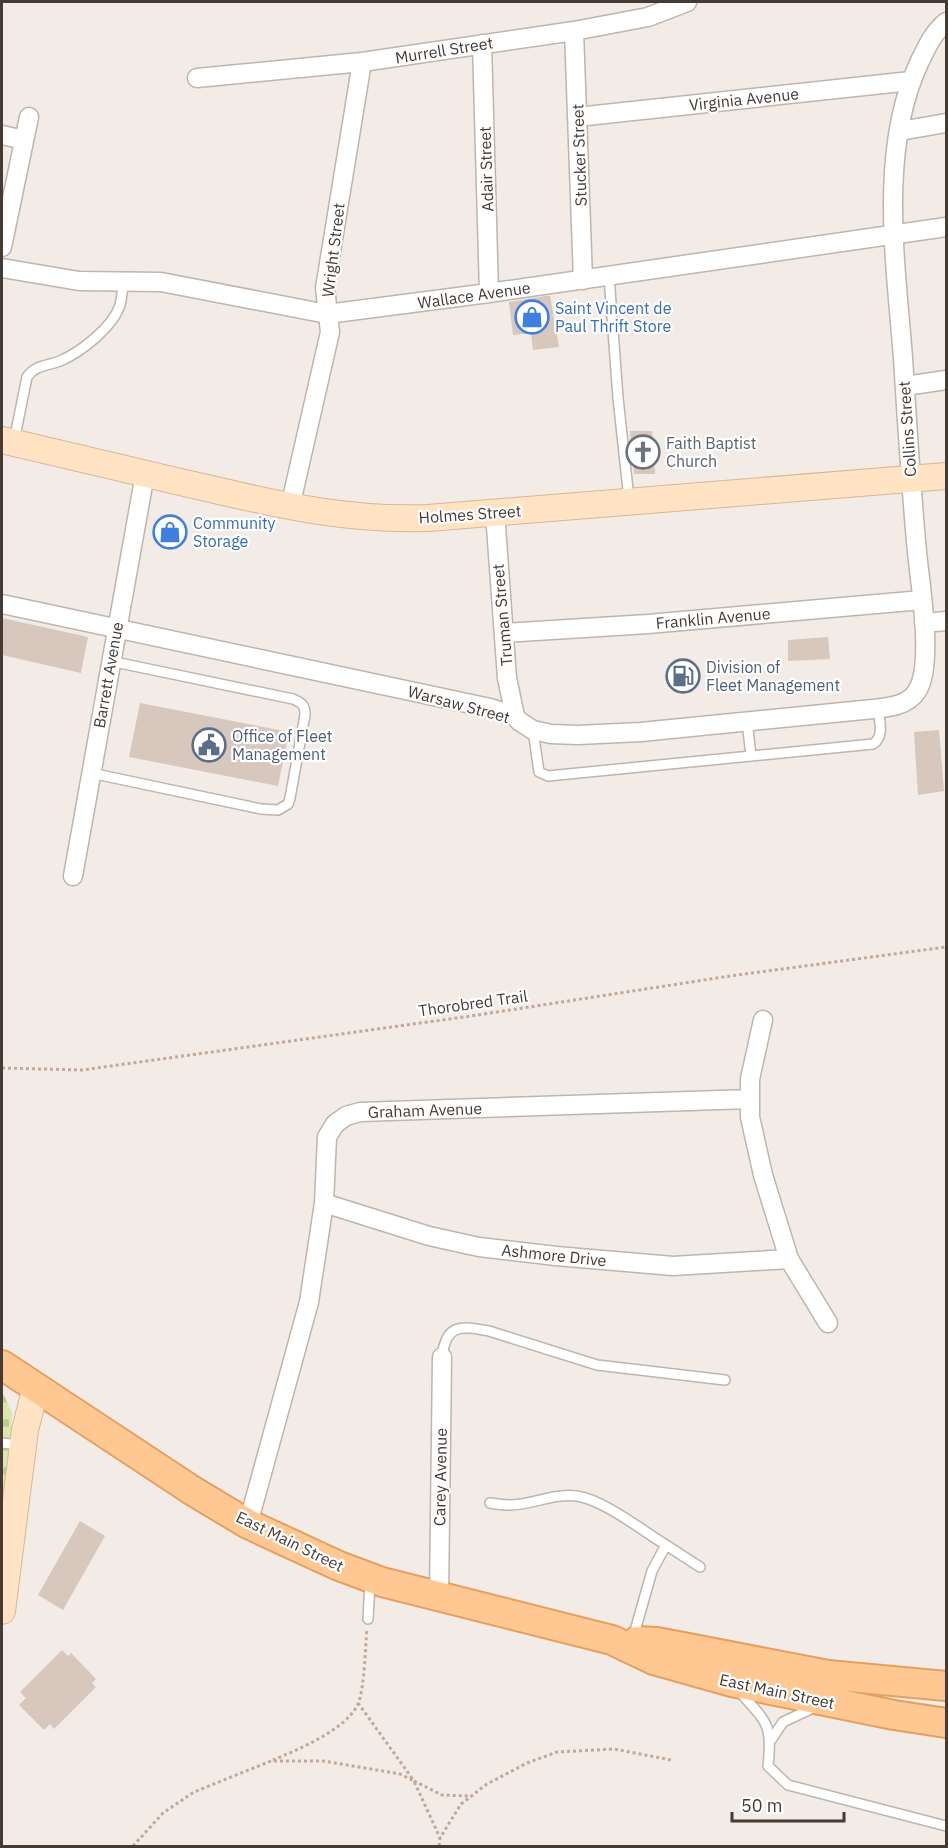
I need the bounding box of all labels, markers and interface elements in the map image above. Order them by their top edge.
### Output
street label: Murrell Street [394,32,494,68]
street label: Virginia Avenue [688,83,800,115]
street label: Stucker Street [567,103,591,207]
street label: Adair Street [475,126,497,212]
street label: Wright Street [317,202,349,298]
street label: Wallace Avenue [416,277,532,313]
place label: Saint Vincent de Paul Thrift Store [555,298,672,336]
shop icon: Saint Vincent de Paul Thrift Store [514,299,550,335]
street label: Collins Street [894,380,920,478]
place label: Faith Baptist Church [666,433,756,471]
church icon: Faith Baptist Church [625,434,661,470]
street label: Holmes Street [418,500,522,528]
place label: Community Storage [193,513,276,551]
shop icon: Community Storage [152,514,188,550]
street label: Truman Street [488,563,516,667]
street label: Franklin Avenue [655,603,771,633]
street label: Barrett Avenue [89,620,127,730]
place label: Division of Fleet Management [706,657,840,695]
fuel station icon: Division of Fleet Management [665,658,701,694]
street label: Warsaw Street [406,681,512,727]
place label: Office of Fleet Management [232,726,332,764]
public building icon: Office of Fleet Management [191,727,227,763]
street label: Thorobred Trail [417,985,529,1021]
street label: Graham Avenue [368,1098,483,1122]
street label: Ashmore Drive [500,1240,608,1270]
street label: Carey Avenue [429,1428,451,1526]
street label: East Main Street [233,1506,347,1576]
street label: East Main Street [718,1669,836,1713]
scale bar [732,1785,844,1823]
text: 50 m [741,1794,783,1817]

